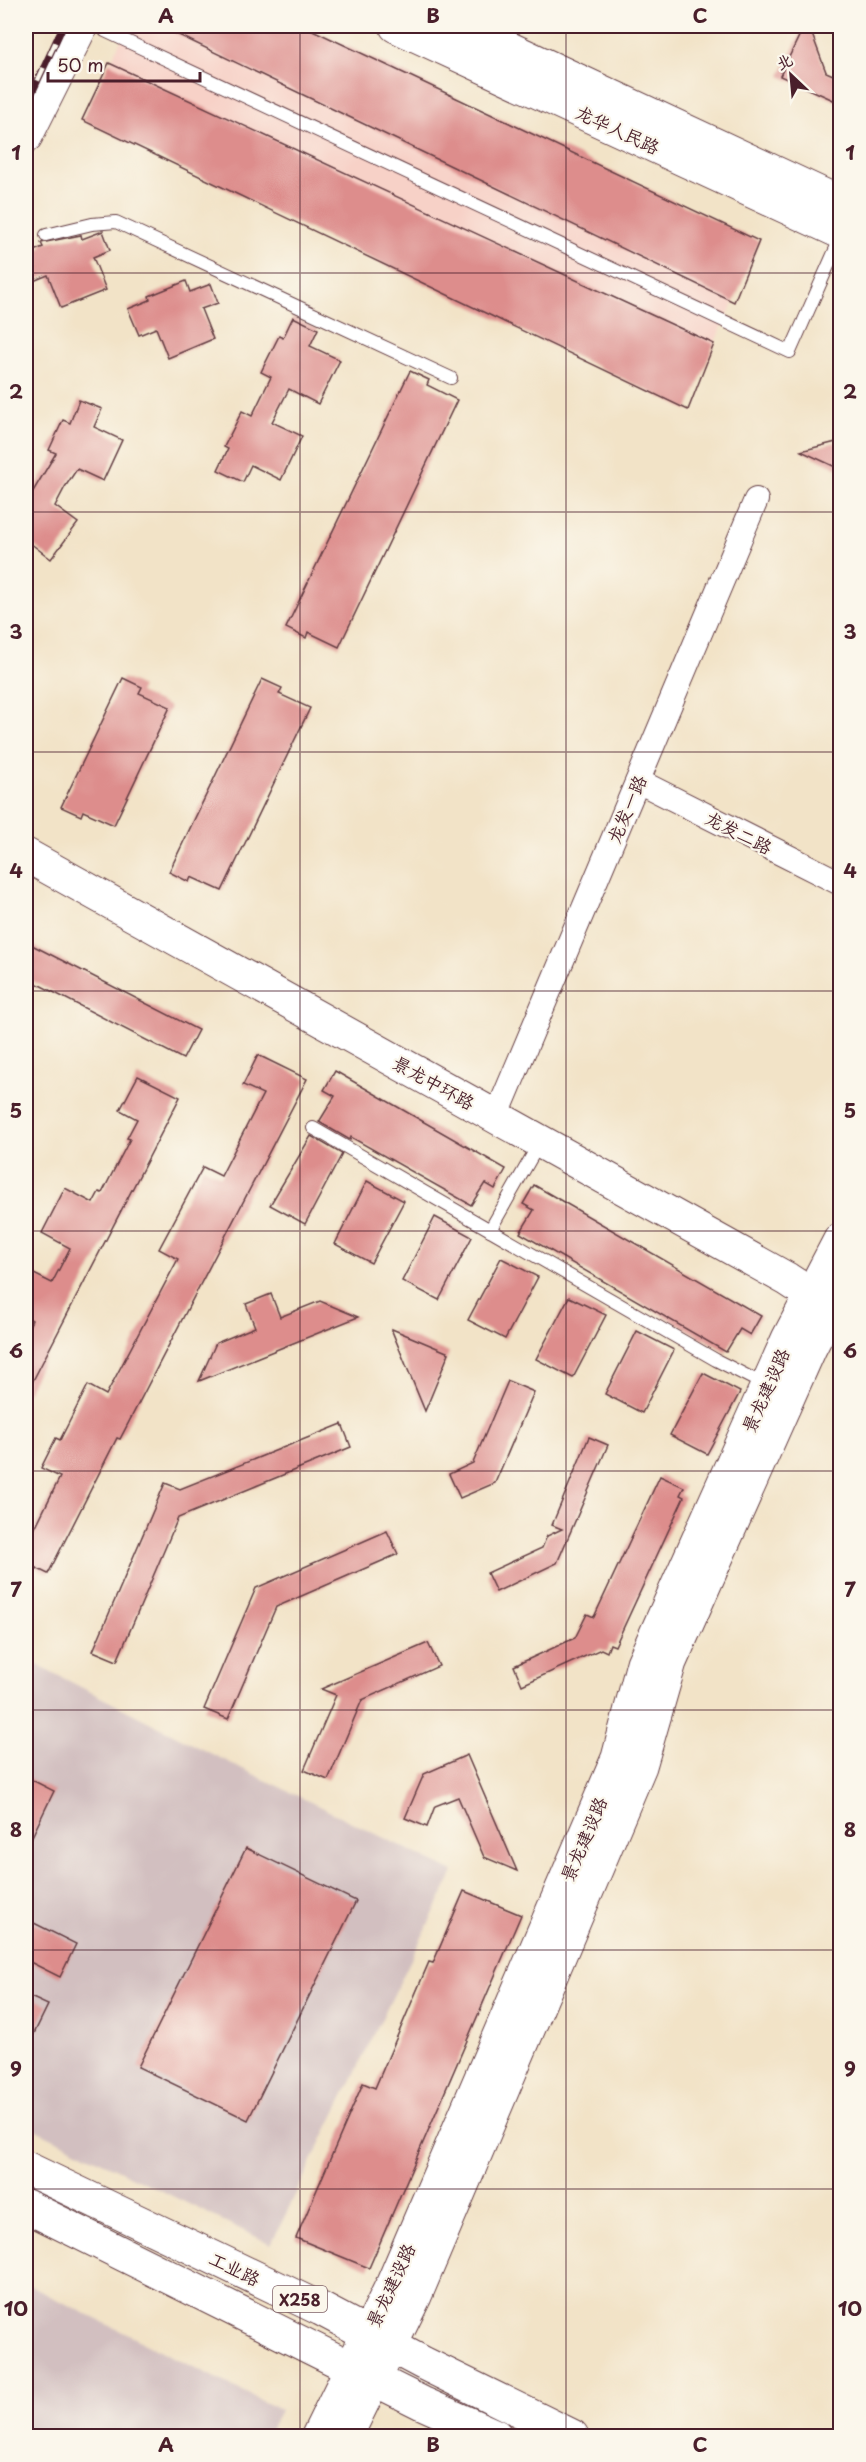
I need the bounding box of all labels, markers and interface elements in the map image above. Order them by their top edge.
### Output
text: A [158,0,174,30]
text: B [426,0,440,30]
text: C [692,0,708,30]
scale bar [48,45,200,83]
north arrow [761,45,821,105]
text: 北 [772,46,796,75]
text: 50 m [57,51,104,78]
street label: 龙华人民路 [572,98,664,160]
text: 1 [11,137,21,167]
text: 1 [845,137,855,167]
text: 2 [9,376,23,406]
text: 2 [843,376,857,406]
text: 3 [9,616,23,646]
text: 3 [843,616,857,646]
street label: 龙发一路 [600,771,652,847]
street label: 龙发二路 [701,804,777,860]
text: 4 [9,855,23,885]
text: 4 [843,855,857,885]
street label: 景龙中环路 [388,1048,480,1116]
text: 5 [10,1095,22,1125]
text: 5 [844,1095,856,1125]
text: 6 [9,1335,23,1365]
text: 6 [843,1335,857,1365]
street label: 景龙建设路 [734,1343,796,1437]
text: 7 [10,1574,22,1604]
text: 7 [844,1574,856,1604]
street label: 景龙建设路 [553,1792,613,1886]
text: 8 [10,1814,22,1844]
text: 8 [844,1814,856,1844]
text: 9 [10,2053,22,2083]
text: 9 [844,2053,856,2083]
street label: 景龙建设路 [359,2239,421,2331]
street label: 工业路 [205,2244,265,2292]
road number: X258 [273,2286,327,2312]
text: 10 [4,2293,28,2323]
text: 10 [838,2293,862,2323]
text: A [158,2429,174,2459]
text: B [426,2429,440,2459]
text: C [692,2429,708,2459]

